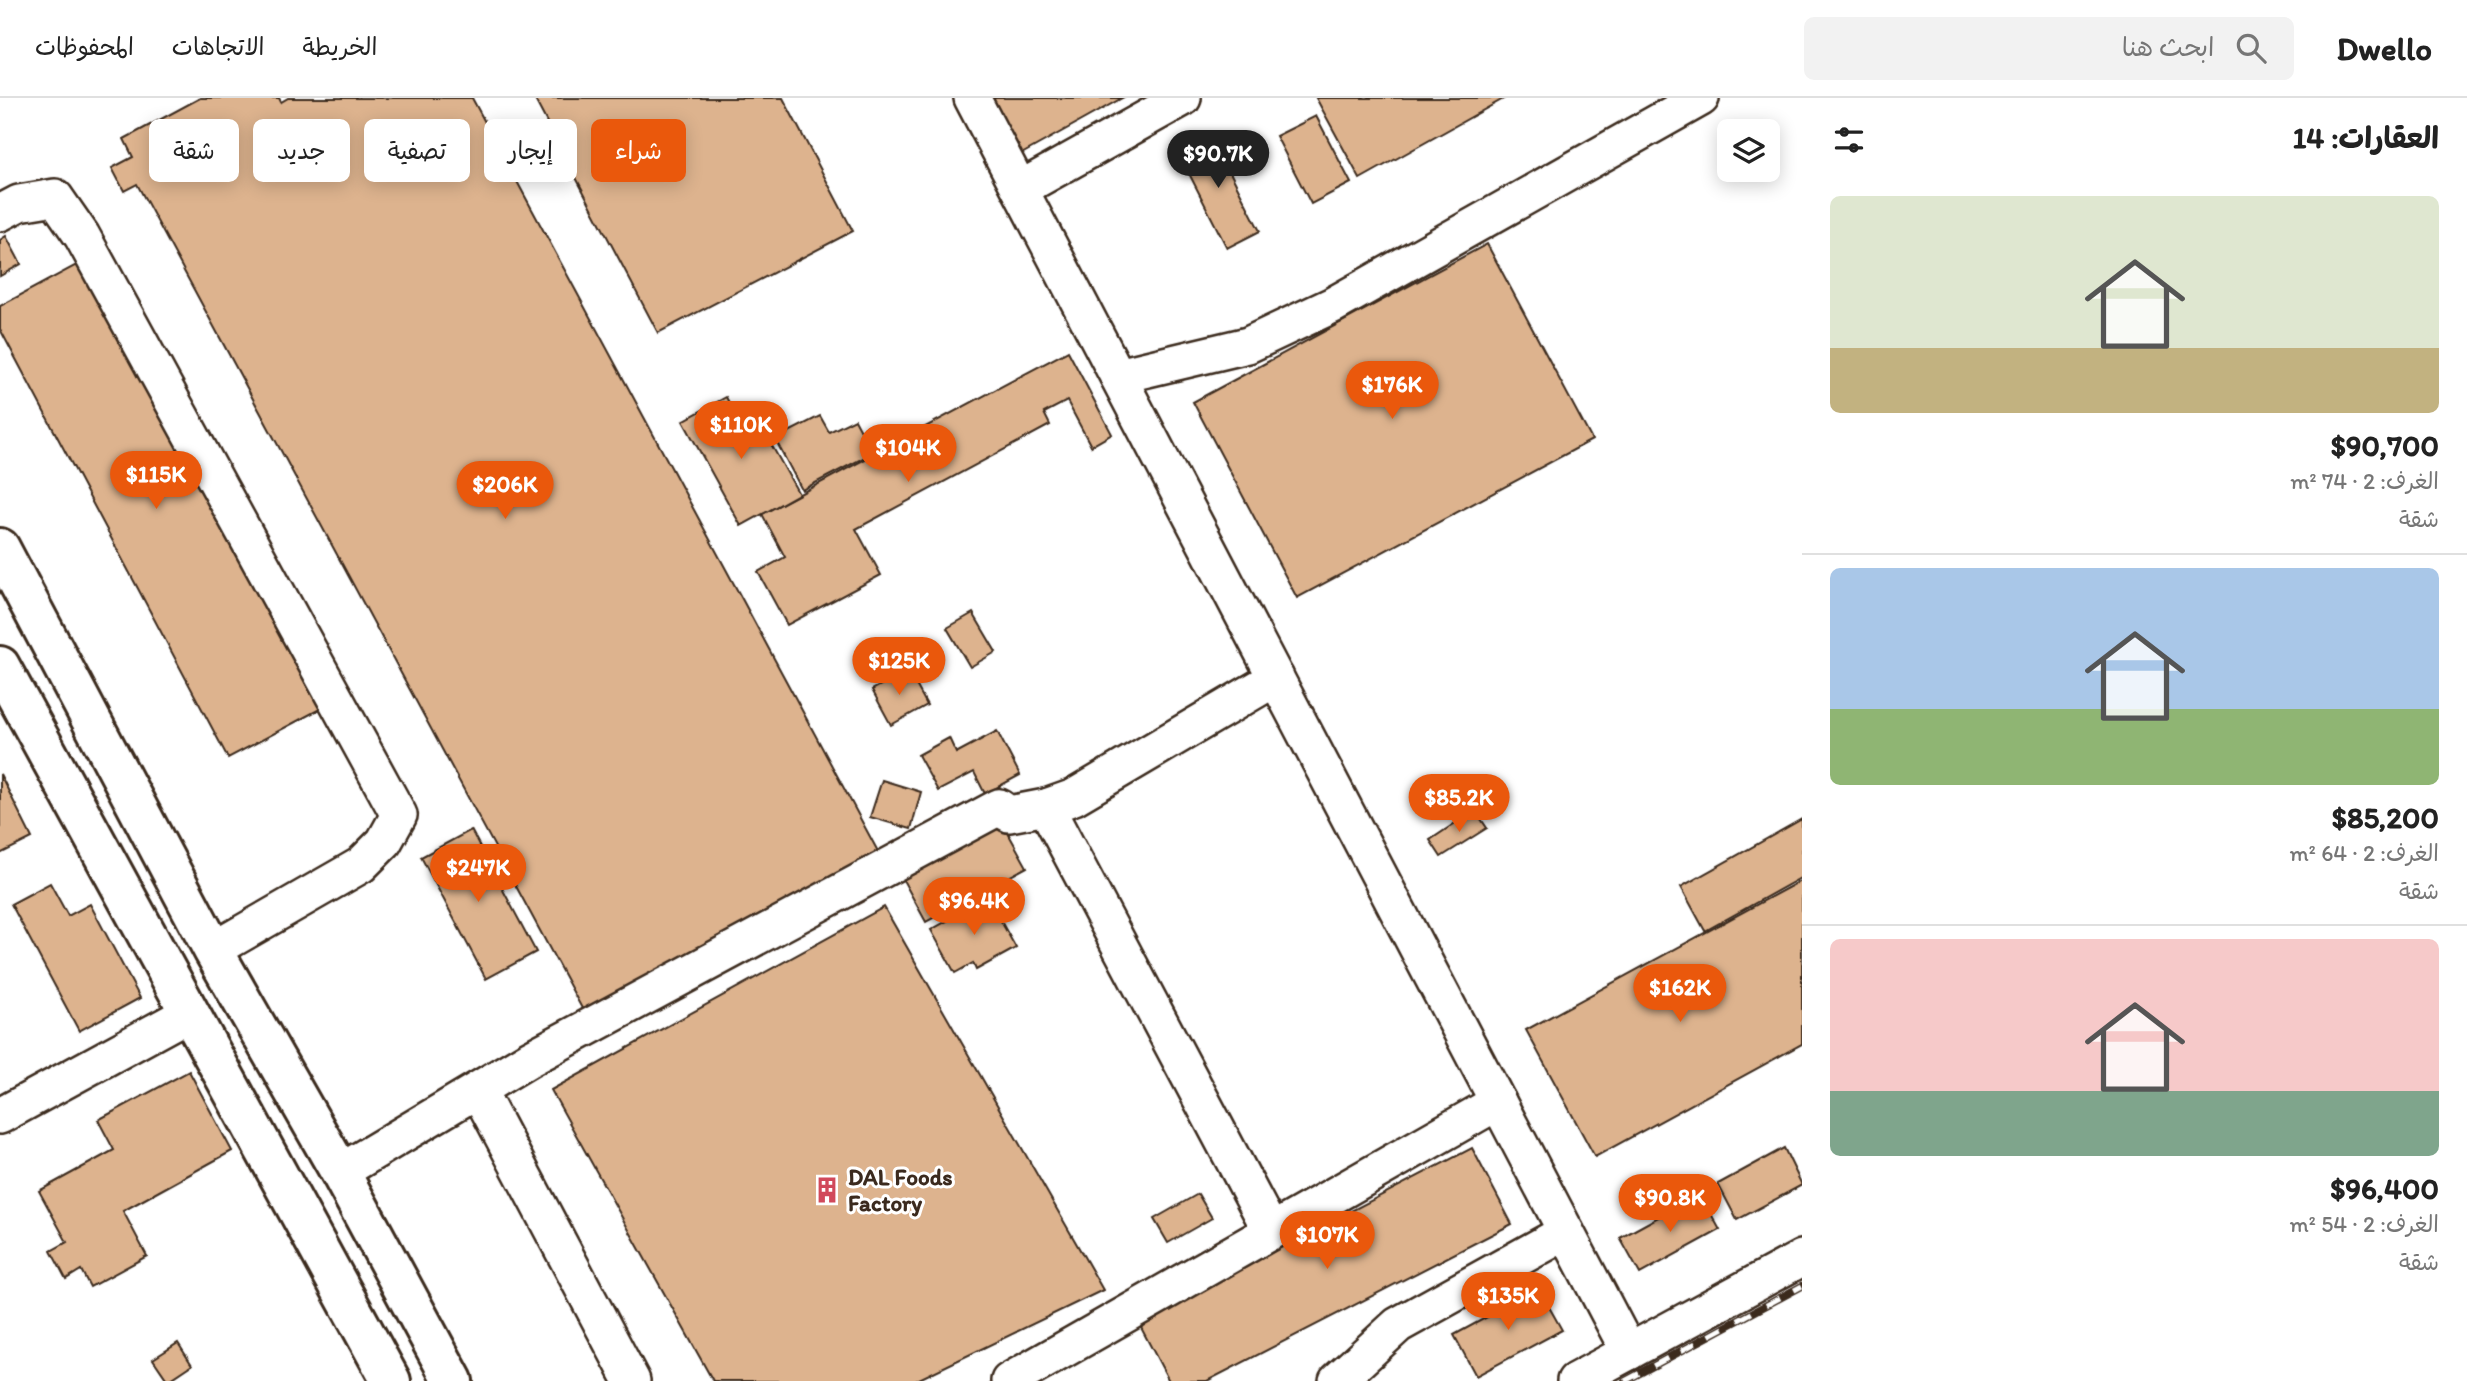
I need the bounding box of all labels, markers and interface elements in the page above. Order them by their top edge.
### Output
search box [1804,17,2294,80]
icon: search [2232,29,2270,67]
text: Dwello [2336,29,2432,68]
text: ابحث هنا [2122,31,2214,63]
text: المحفوظات [35,32,134,61]
text: الاتجاهات [172,32,265,61]
text: الخريطة [303,32,377,61]
chip: شقة [149,119,239,182]
chip: جديد [253,119,350,182]
chip: تصفية [364,119,470,182]
chip: إيجار [484,119,577,182]
chip: شراء [591,119,686,182]
map controls [1717,119,1780,182]
button: layers [1717,119,1780,182]
text: العقارات: 14 [2292,119,2439,156]
icon: filters [1830,121,1868,159]
pin: $90.7K [1161,130,1275,190]
text: $90.7K [1183,139,1253,167]
icon: home [2072,241,2198,367]
pin: $176K [1343,362,1441,421]
text: $176K [1362,370,1422,398]
pin: $110K [692,402,790,461]
text: $110K [710,410,772,438]
pin: $104K [859,424,957,484]
text: $90,700 [2331,427,2439,464]
text: $104K [875,433,941,461]
pin: $115K [107,452,205,511]
text: $115K [126,460,186,488]
pin: $206K [456,462,554,521]
text: الغرف: 2 · 74 m² [2290,467,2439,495]
text: $206K [473,470,537,498]
text: شقة [2399,505,2439,533]
icon: home [2072,613,2198,739]
pin: $125K [850,638,948,697]
text: $125K [868,646,930,674]
pin: $85.2K [1402,774,1516,834]
text: $85.2K [1425,783,1493,811]
text: $85,200 [2332,799,2439,836]
text: الغرف: 2 · 64 m² [2289,839,2439,867]
pin: $247K [429,844,527,904]
text: $247K [446,853,510,881]
text: شقة [2399,877,2439,905]
pin: $96.4K [917,878,1031,937]
text: $96.4K [939,886,1009,914]
pin: $162K [1631,964,1729,1024]
text: $162K [1649,973,1711,1001]
icon: home [2072,984,2198,1110]
place label: DAL Foods Factory [848,1163,953,1217]
text: $96,400 [2330,1170,2439,1207]
pin: $90.8K [1613,1174,1727,1234]
building icon: DAL Foods Factory [812,1175,842,1205]
text: $90.8K [1635,1183,1705,1211]
text: الغرف: 2 · 54 m² [2290,1210,2439,1238]
pin: $107K [1278,1212,1376,1271]
text: $107K [1296,1220,1358,1248]
text: شقة [2399,1248,2439,1276]
pin: $135K [1459,1272,1557,1332]
text: $135K [1477,1281,1539,1309]

